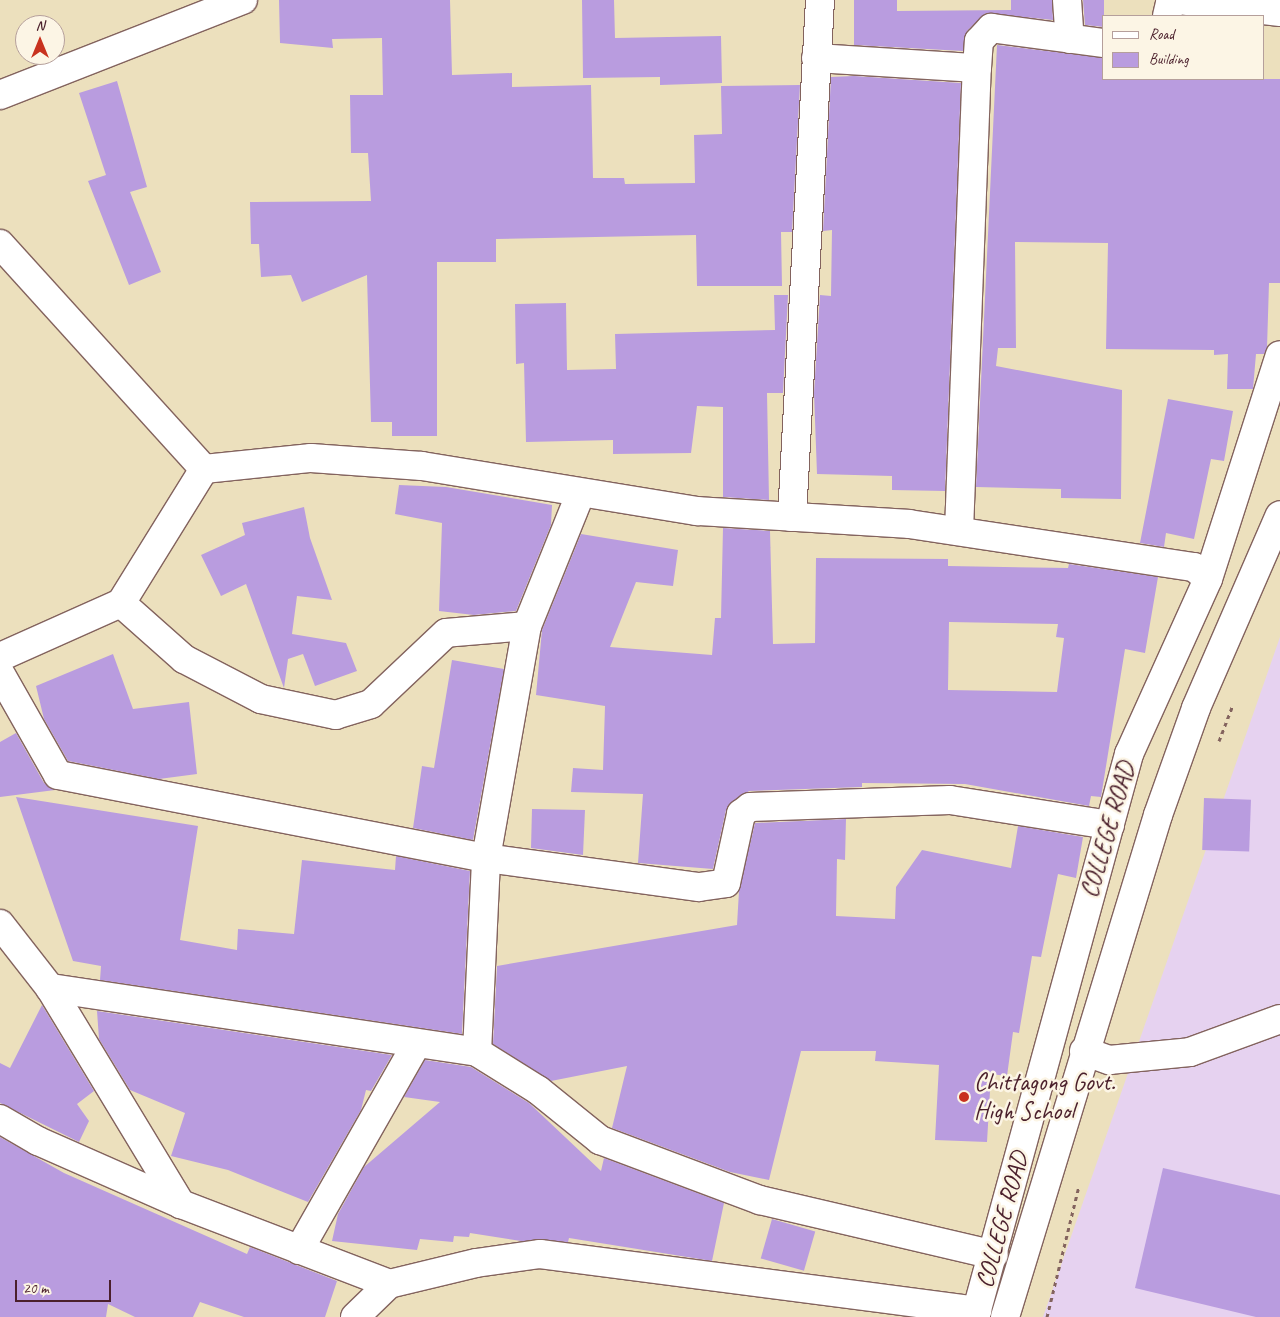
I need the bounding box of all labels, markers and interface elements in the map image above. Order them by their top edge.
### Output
north arrow [15,15,65,65]
legend [1102,15,1265,80]
text: N [36,17,44,34]
text: Road [1149,25,1174,44]
text: Building [1149,50,1188,69]
street label: COLLEGE ROAD [1074,758,1142,902]
place label: Chittagong Govt. High School [974,1068,1115,1127]
marker: Chittagong Govt. High School [958,1091,970,1103]
street label: COLLEGE ROAD [969,1148,1035,1292]
scale bar [18,1270,114,1302]
text: 20 m [23,1279,49,1298]

